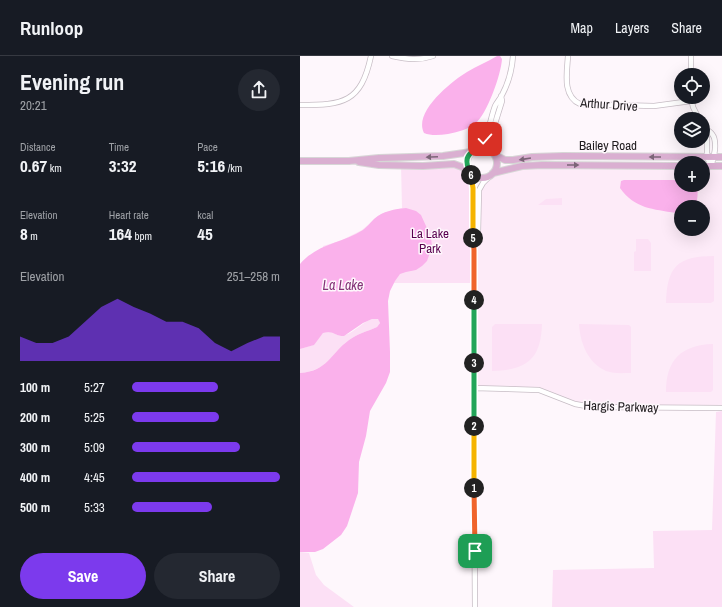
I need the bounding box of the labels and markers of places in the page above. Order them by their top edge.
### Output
pin [468,122,502,156]
pin: 6 [461,165,481,185]
pin: 5 [463,228,483,248]
pin: 4 [464,290,484,310]
pin: 3 [464,353,484,373]
pin: 2 [464,416,484,436]
pin: 1 [464,478,484,498]
pin [458,534,492,568]

